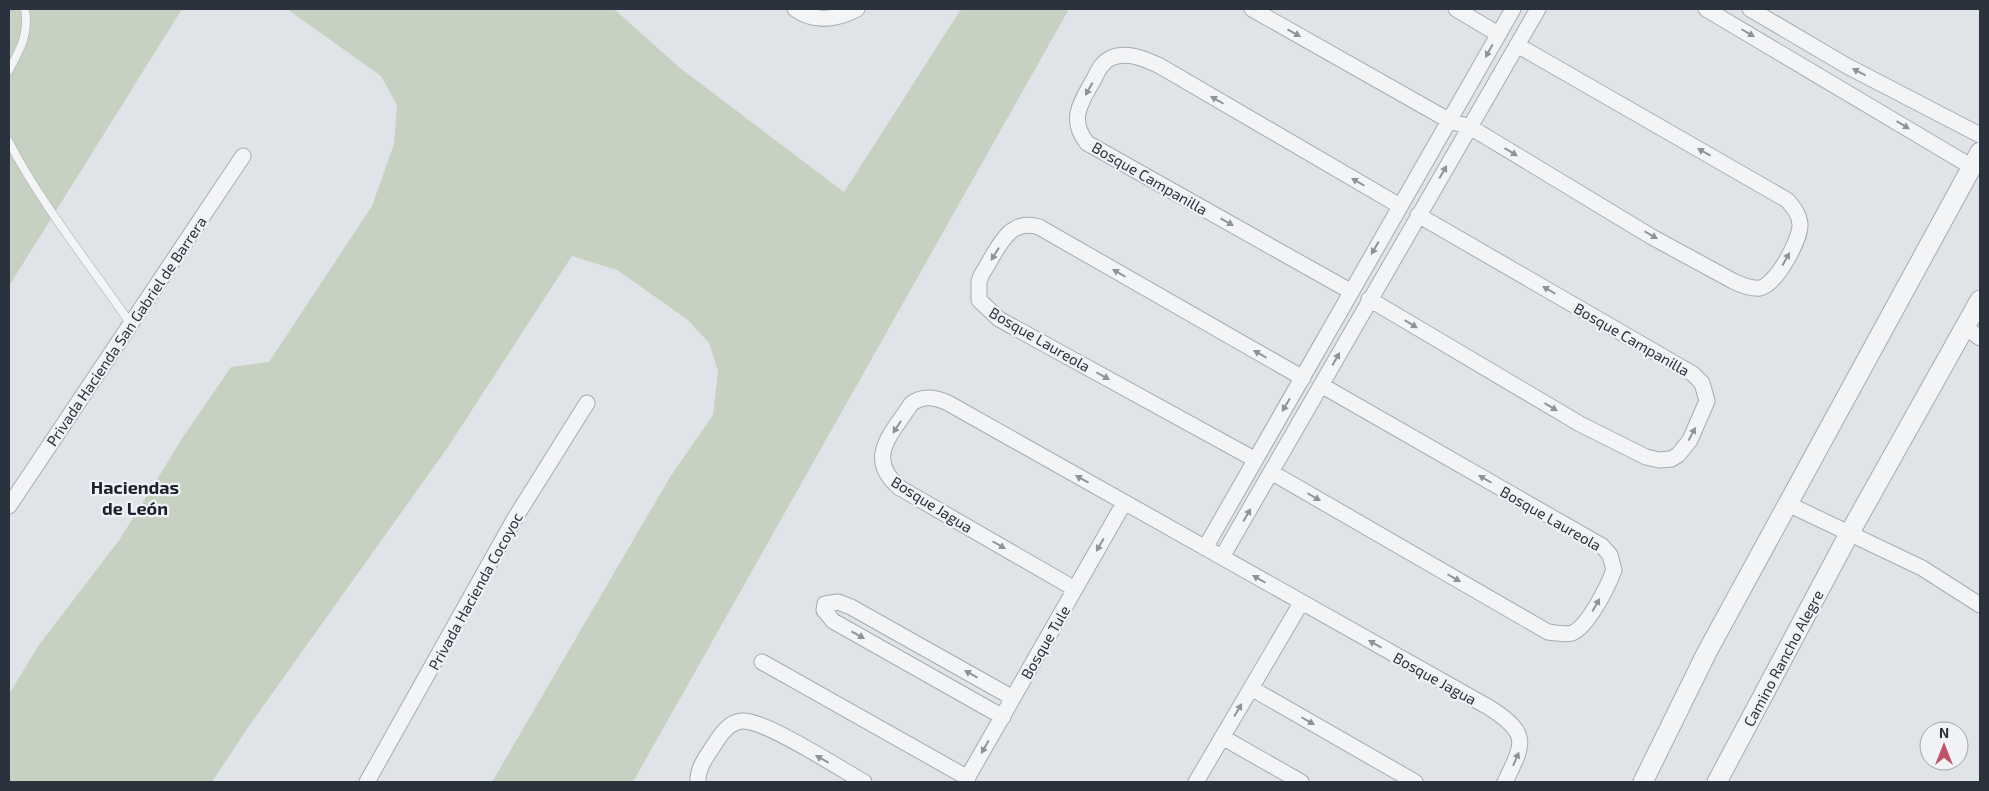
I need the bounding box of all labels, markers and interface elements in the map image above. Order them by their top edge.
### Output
one-way arrow [1288,28,1301,37]
one-way arrow [1742,29,1755,38]
one-way arrow [1484,45,1493,58]
one-way arrow [1852,68,1867,76]
one-way arrow [1084,82,1093,96]
one-way arrow [1211,95,1224,104]
one-way arrow [1897,121,1910,130]
street label: Bosque Campanilla [1089,138,1211,218]
one-way arrow [1505,147,1518,156]
one-way arrow [1697,147,1710,156]
one-way arrow [1438,166,1447,179]
one-way arrow [1351,177,1364,186]
street label: Privada Hacienda San Gabriel de Barrera [42,213,210,449]
one-way arrow [1219,218,1234,226]
one-way arrow [1644,231,1657,240]
one-way arrow [1371,242,1380,255]
one-way arrow [990,248,999,261]
one-way arrow [1782,251,1790,266]
one-way arrow [1113,268,1126,277]
one-way arrow [1543,286,1556,295]
street label: Bosque Campanilla [1571,299,1693,379]
street label: Bosque Laureola [986,303,1094,375]
one-way arrow [1405,320,1418,329]
one-way arrow [1254,349,1267,358]
one-way arrow [1332,351,1340,366]
one-way arrow [1096,372,1110,380]
one-way arrow [1282,399,1291,412]
one-way arrow [1544,403,1557,412]
one-way arrow [892,420,902,433]
one-way arrow [1688,427,1697,441]
street label: Bosque Jagua [888,472,976,536]
one-way arrow [1075,474,1089,483]
one-way arrow [1478,475,1492,483]
district label: Haciendas de León [91,476,179,519]
street label: Bosque Laureola [1497,482,1605,554]
one-way arrow [1307,492,1320,501]
one-way arrow [1242,508,1251,521]
street label: Privada Hacienda Cocoyoc [424,509,526,673]
one-way arrow [1096,538,1105,552]
one-way arrow [992,540,1005,549]
one-way arrow [1253,574,1266,583]
one-way arrow [1448,574,1461,583]
street label: Camino Rancho Alegre [1739,587,1827,729]
one-way arrow [1591,598,1600,611]
street label: Bosque Tule [1017,602,1073,682]
one-way arrow [850,631,865,639]
one-way arrow [1367,640,1382,648]
street label: Bosque Jagua [1390,648,1480,708]
one-way arrow [964,670,978,679]
one-way arrow [1233,703,1242,716]
one-way arrow [1301,717,1316,725]
north arrow [1919,721,1969,771]
text: N [1939,724,1949,741]
one-way arrow [981,740,990,754]
one-way arrow [1512,752,1520,766]
one-way arrow [815,754,828,763]

